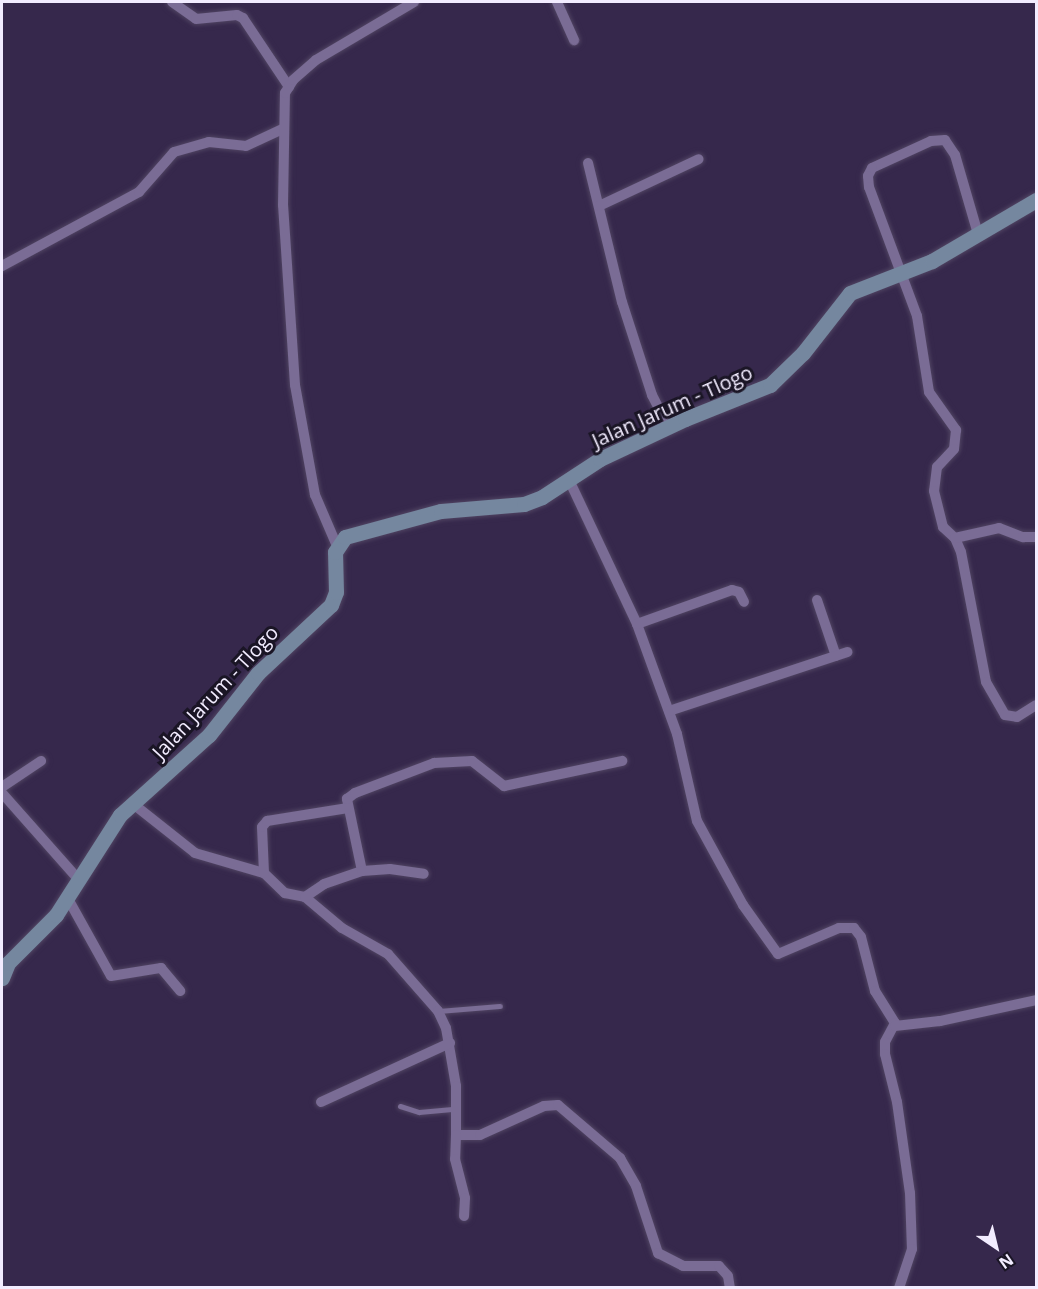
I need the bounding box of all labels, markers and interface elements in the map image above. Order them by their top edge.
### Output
street label: Jalan Jarum - Tlogo [588,360,756,452]
street label: Jalan Jarum - Tlogo [147,620,283,764]
north arrow [966,1217,1026,1277]
text: N [995,1249,1018,1274]

